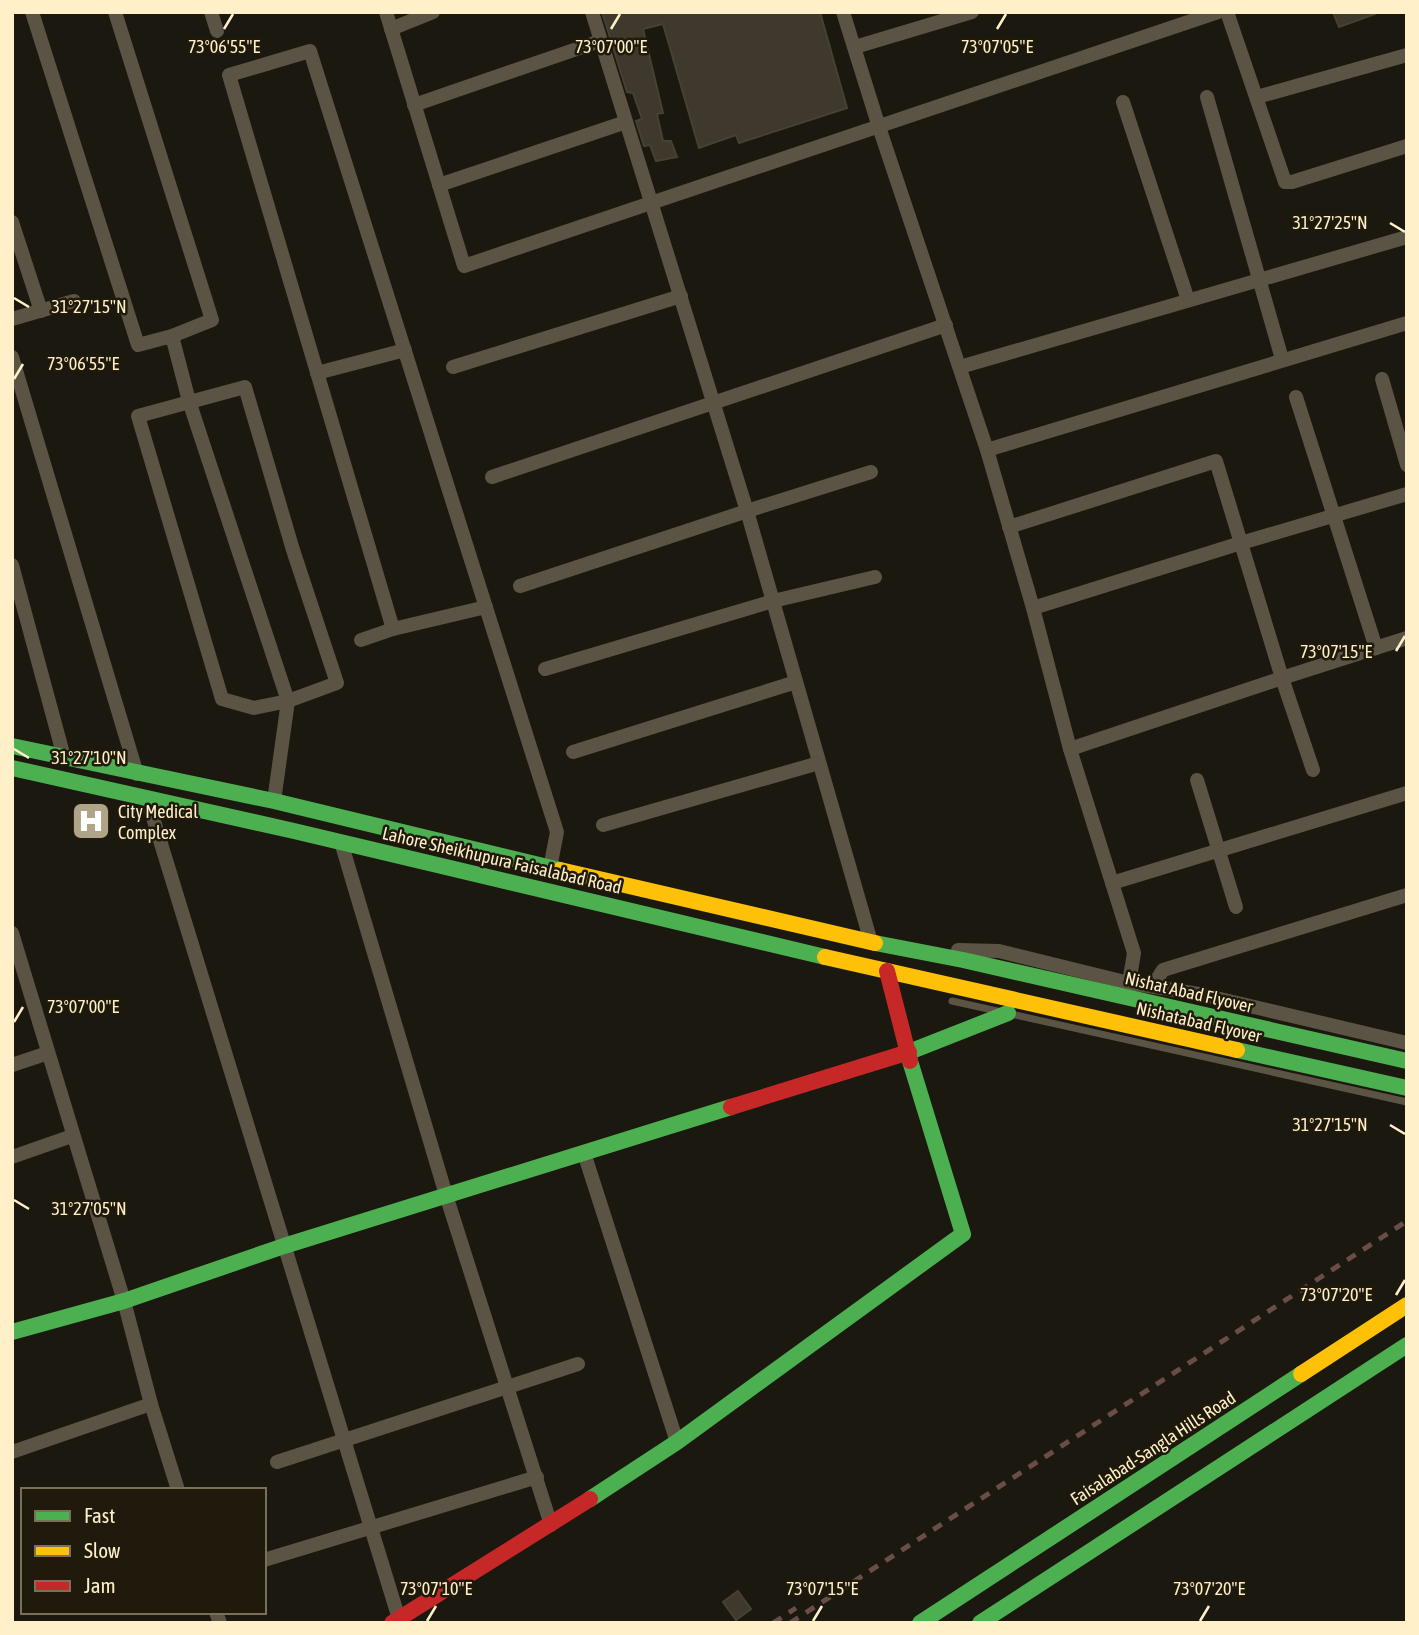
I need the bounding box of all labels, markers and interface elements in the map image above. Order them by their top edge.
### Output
text: 73°06'55"E [188,36,260,57]
text: 73°07'00"E [575,36,647,57]
text: 73°07'05"E [961,36,1033,57]
text: 31°27'25"N [1292,212,1368,233]
text: 31°27'15"N [51,296,127,317]
text: 73°06'55"E [47,353,119,374]
text: 73°07'15"E [1300,641,1372,662]
text: 31°27'10"N [51,747,127,768]
hospital icon: City Medical Complex [70,800,112,842]
place label: City Medical Complex [118,801,198,843]
street label: Lahore Sheikhupura Faisalabad Road [380,822,624,898]
street label: Nishat Abad Flyover [1123,967,1256,1017]
text: 73°07'00"E [47,996,119,1017]
street label: Nishatabad Flyover [1134,997,1264,1047]
text: 31°27'15"N [1292,1114,1368,1135]
text: 31°27'05"N [51,1198,127,1219]
text: 73°07'20"E [1300,1284,1372,1305]
street label: Faisalabad-Sangla Hills Road [1067,1387,1239,1509]
legend [21,1488,266,1614]
text: Fast [84,1503,115,1527]
text: Slow [84,1538,121,1562]
text: Jam [84,1573,116,1597]
text: 73°07'10"E [400,1578,472,1599]
text: 73°07'15"E [786,1578,858,1599]
text: 73°07'20"E [1173,1578,1245,1599]

